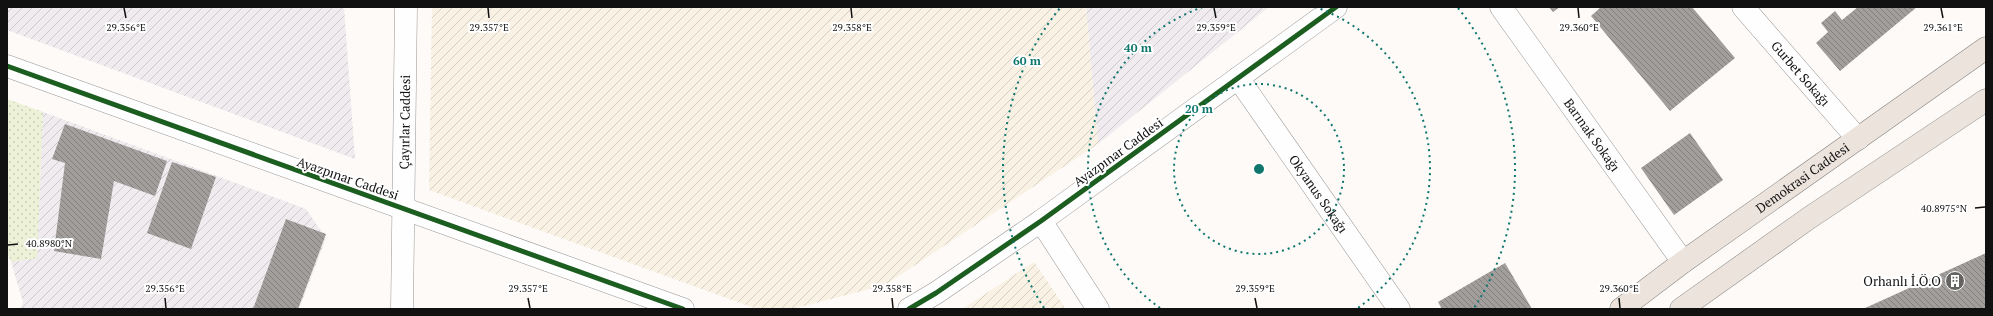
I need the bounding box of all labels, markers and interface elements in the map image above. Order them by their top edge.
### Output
text: 29.356°E [106,21,146,34]
text: 29.357°E [469,21,509,34]
text: 29.358°E [832,21,872,34]
text: 29.359°E [1196,21,1236,34]
text: 29.360°E [1559,21,1599,34]
text: 29.361°E [1923,21,1963,34]
street label: Gurbet Sokağı [1767,37,1834,110]
text: 40 m [1124,40,1152,55]
text: 60 m [1013,53,1041,68]
street label: Çayırlar Caddesi [395,75,414,169]
street label: Barınak Sokağı [1560,95,1625,175]
text: 20 m [1185,101,1213,116]
street label: Ayazpınar Caddesi [1070,113,1166,191]
street label: Demokrasi Caddesi [1752,138,1853,217]
street label: Okyanus Sokağı [1285,151,1352,237]
street label: Ayazpınar Caddesi [295,152,401,204]
centre of rings [1252,162,1266,176]
text: 40.8975°N [1921,202,1968,215]
text: 40.8980°N [26,237,73,250]
building icon: Orhanlı İ.Ö.O [1944,270,1966,292]
place label: Orhanlı İ.Ö.O [1863,272,1941,290]
text: 29.356°E [145,282,185,295]
text: 29.357°E [508,282,548,295]
text: 29.358°E [872,282,912,295]
text: 29.359°E [1235,282,1275,295]
text: 29.360°E [1599,282,1639,295]

